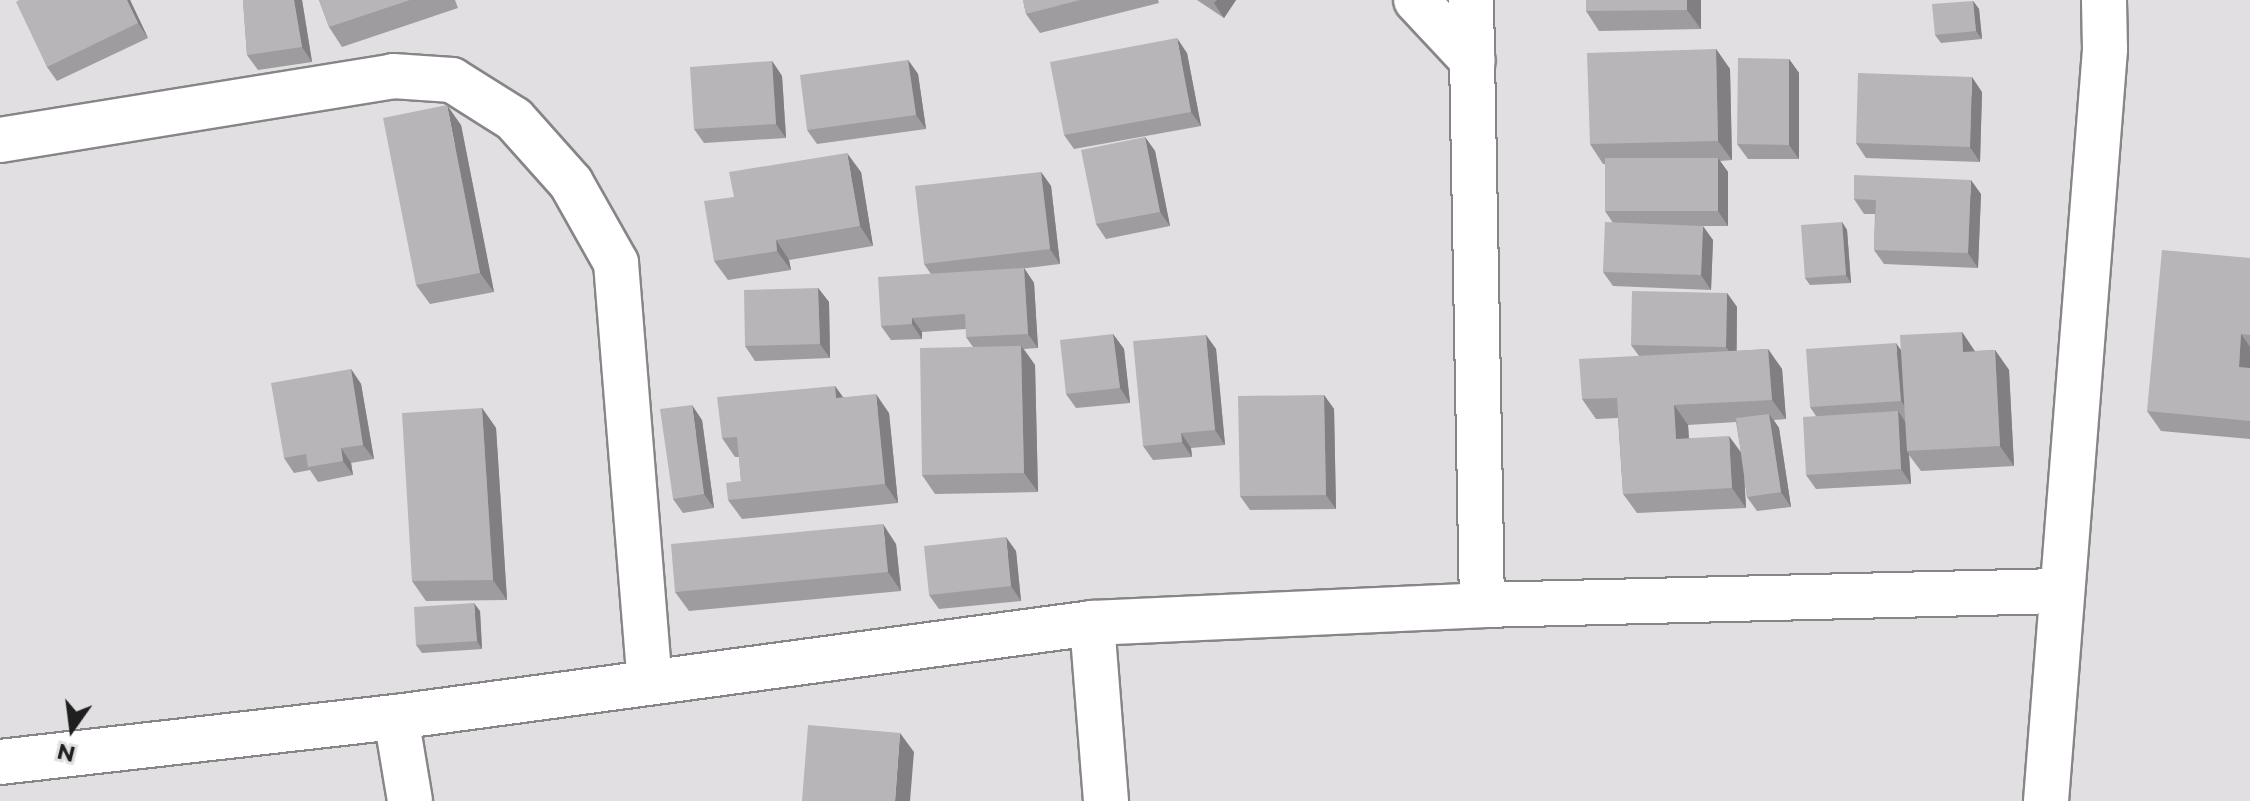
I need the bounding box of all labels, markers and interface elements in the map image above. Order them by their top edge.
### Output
north arrow [32,689,112,769]
text: N [54,738,78,768]

